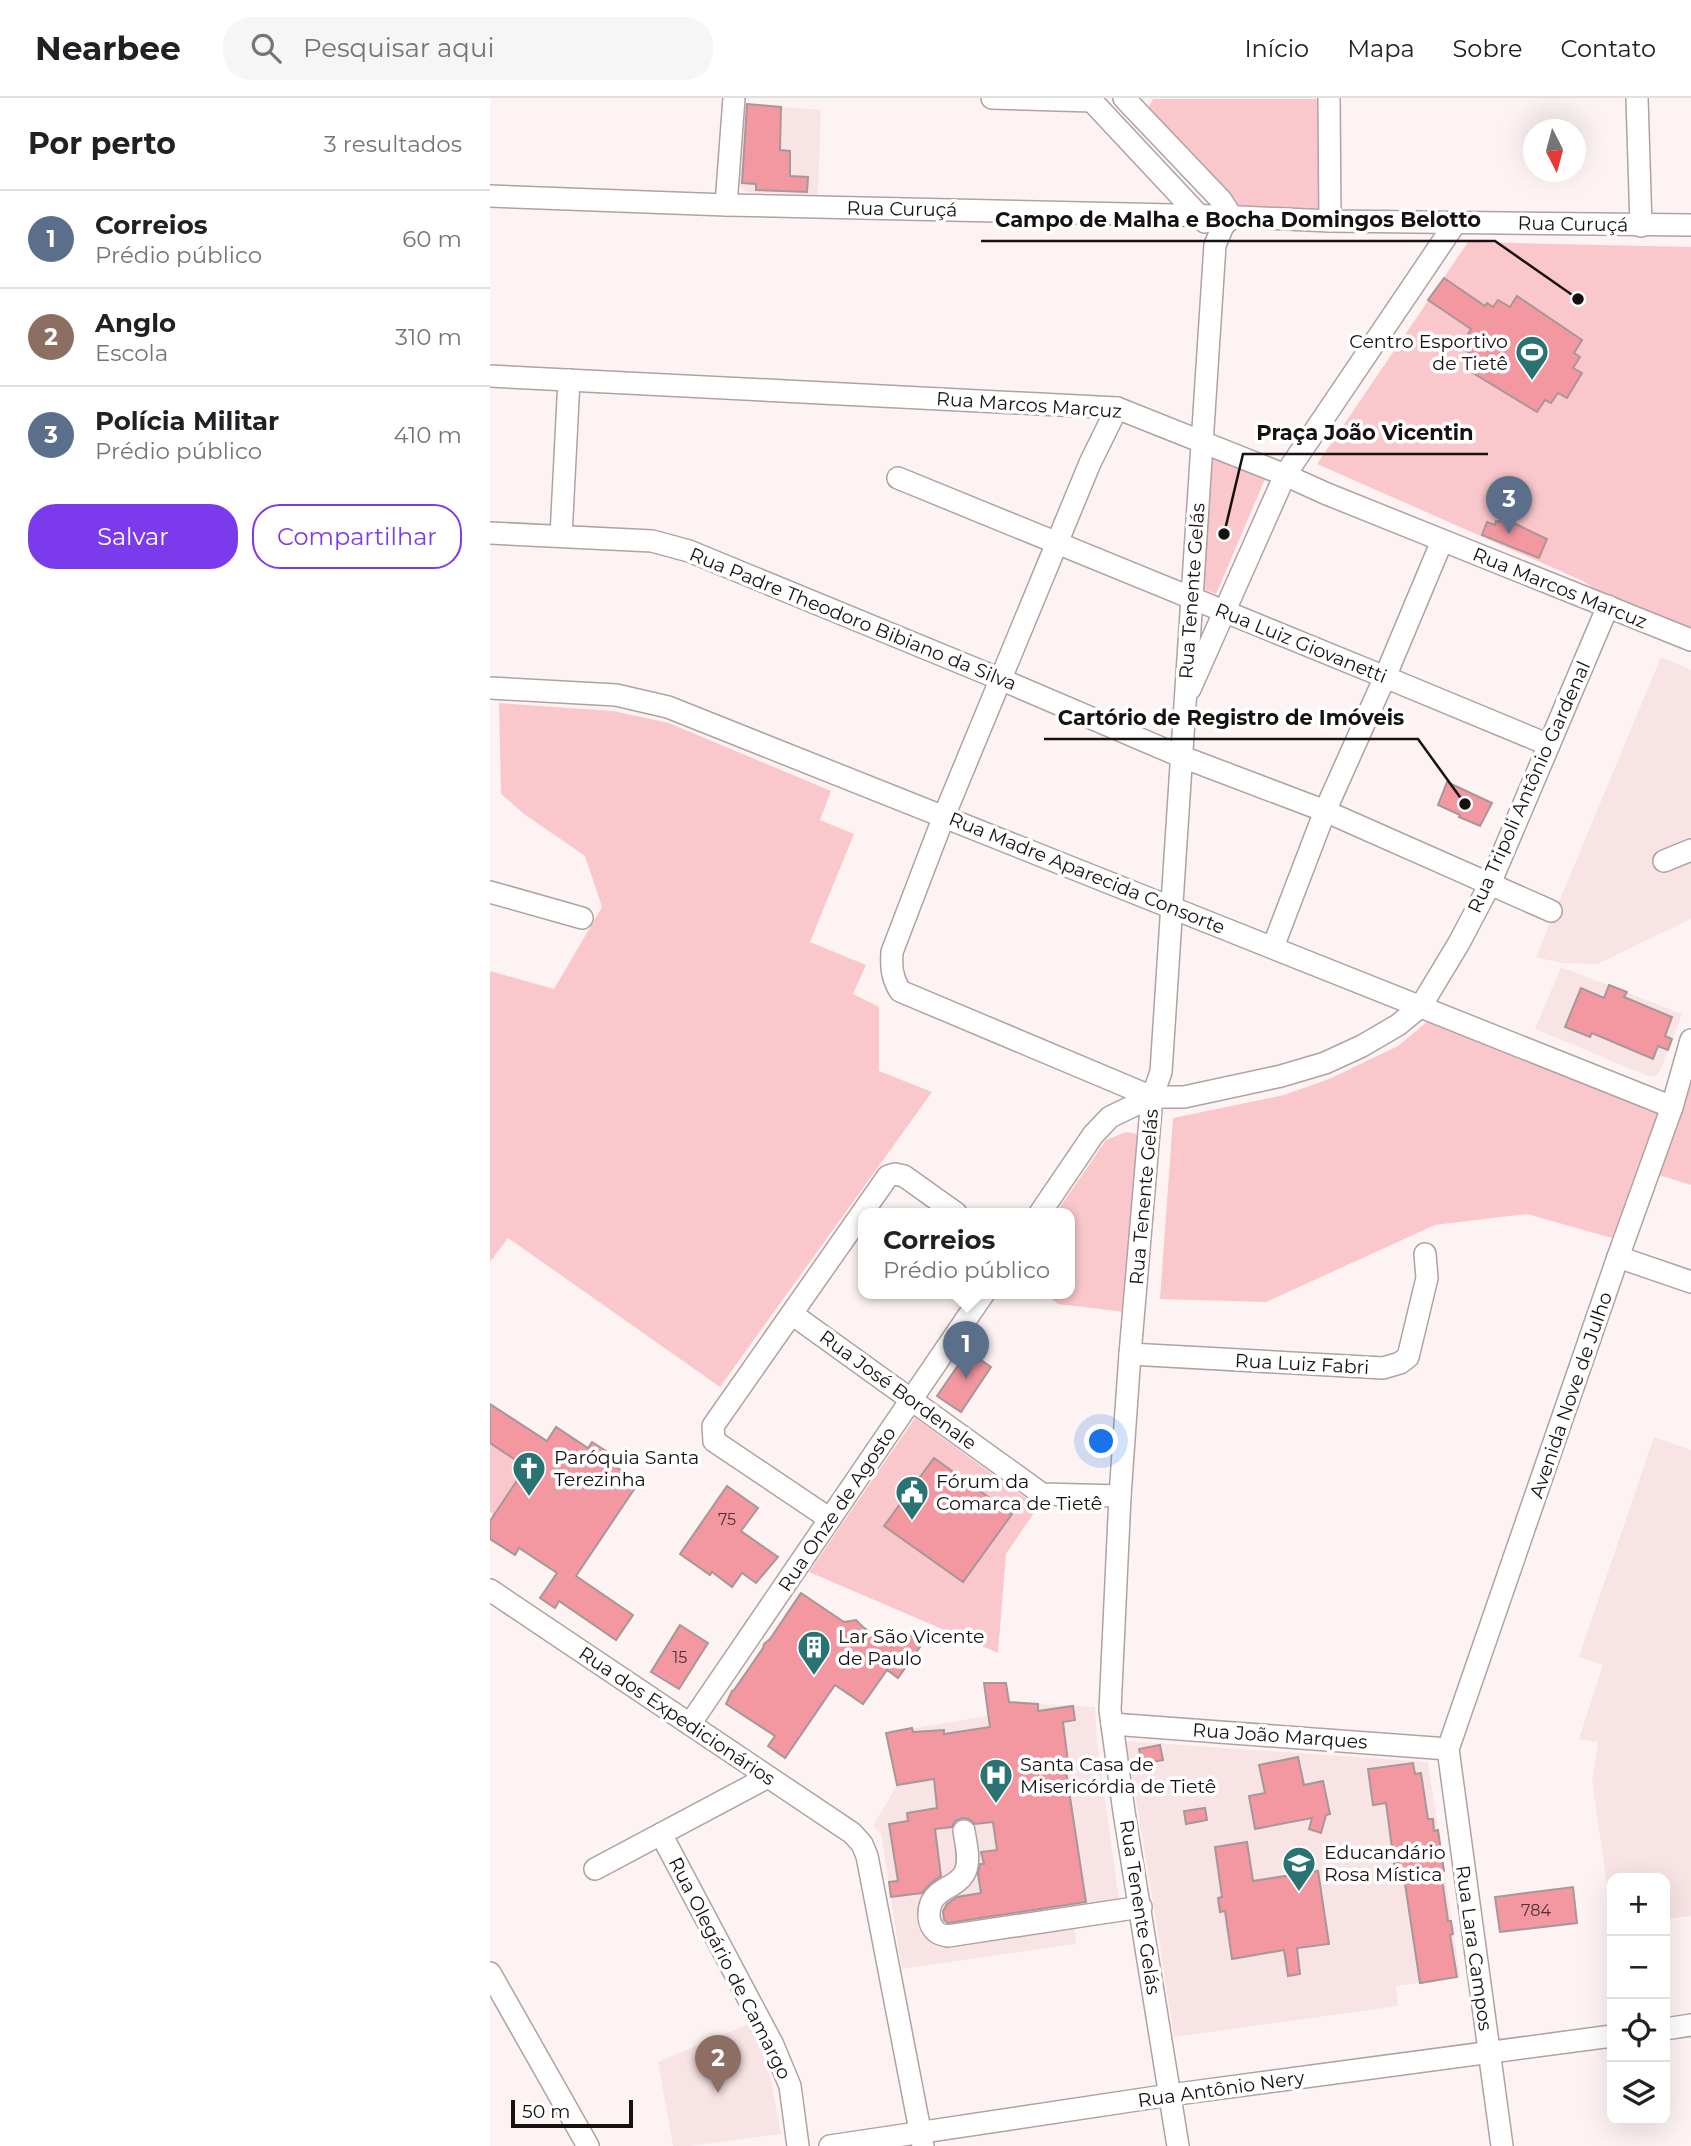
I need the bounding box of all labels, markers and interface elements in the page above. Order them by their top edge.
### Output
search box [223,17,713,80]
text: Nearbee [35,28,181,68]
icon: search [247,29,285,67]
text: Pesquisar aqui [303,32,494,64]
text: Início [1244,34,1309,63]
text: Mapa [1347,34,1415,63]
text: Sobre [1453,34,1522,63]
text: Contato [1560,34,1656,63]
north arrow [1523,119,1586,182]
text: Por perto [28,125,176,162]
text: 3 resultados [324,130,462,158]
street label: Rua Curuçá [846,197,958,221]
callout: Campo de Malha e Bocha Domingos Belotto [981,199,1495,241]
text: Campo de Malha e Bocha Domingos Belotto [995,207,1481,232]
text: Correios [95,209,208,241]
street label: Rua Curuçá [1517,212,1629,236]
text: 1 [46,225,56,253]
text: 60 m [402,225,462,253]
text: Prédio público [95,241,262,269]
text: Anglo [95,307,176,339]
text: 2 [44,323,58,351]
text: 310 m [395,323,462,351]
place label: Centro Esportivo de Tietê [1349,330,1508,375]
sports icon: Centro Esportivo de Tietê [1513,333,1551,382]
text: Escola [95,339,168,367]
street label: Rua Marcos Marcuz [935,387,1123,423]
text: Polícia Militar [95,405,279,437]
callout: Praça João Vicentin [1243,412,1488,454]
text: Praça João Vicentin [1256,420,1474,445]
text: 3 [44,421,58,449]
text: 410 m [393,421,462,449]
text: Prédio público [95,437,262,465]
pin: 3 [1486,476,1532,534]
street label: Rua Tenente Gelás [1174,502,1210,680]
button: Salvar [28,504,238,569]
button: Compartilhar [252,504,462,569]
street label: Rua Marcos Marcuz [1469,542,1651,634]
street label: Rua Padre Theodoro Bibiano da Silva [686,543,1020,695]
street label: Rua Luiz Giovanetti [1212,598,1390,688]
street label: Rua Tripoli Antônio Gardenal [1463,657,1595,917]
callout: Cartório de Registro de Imóveis [1044,697,1418,739]
text: Cartório de Registro de Imóveis [1058,705,1404,730]
street label: Rua Madre Aparecida Consorte [946,807,1228,939]
street label: Rua Tenente Gelás [1125,1108,1163,1286]
popup [858,1208,1075,1299]
text: Correios [883,1224,995,1256]
text: Prédio público [883,1256,1050,1284]
street label: Avenida Nove de Julho [1525,1289,1617,1501]
pin: 1 [943,1321,989,1379]
street label: Rua José Bordenale [815,1325,981,1455]
street label: Rua Luiz Fabri [1234,1349,1370,1379]
street label: Rua Onze de Agosto [773,1422,901,1596]
your location [1084,1424,1118,1458]
place label: Paróquia Santa Terezinha [554,1446,699,1491]
church icon: Paróquia Santa Terezinha [510,1449,548,1498]
place label: Fórum da Comarca de Tietê [936,1470,1102,1515]
public building icon: Fórum da Comarca de Tietê [893,1473,931,1522]
house number: 75 [718,1510,736,1529]
place label: Lar São Vicente de Paulo [838,1625,985,1670]
building icon: Lar São Vicente de Paulo [795,1628,833,1677]
street label: Rua dos Expedicionários [574,1642,780,1790]
house number: 15 [673,1648,687,1667]
street label: Rua João Marques [1192,1718,1368,1754]
place label: Santa Casa de Misericórdia de Tietê [1020,1753,1216,1798]
hospital icon: Santa Casa de Misericórdia de Tietê [977,1756,1015,1805]
street label: Rua Tenente Gelás [1115,1818,1165,1996]
place label: Educandário Rosa Mística [1324,1841,1446,1886]
school or university icon: Educandário Rosa Mística [1280,1844,1318,1893]
street label: Rua Olegário de Camargo [664,1853,796,2083]
street label: Rua Lara Campos [1451,1864,1497,2032]
map controls [1607,1873,1670,2125]
button: + [1607,1873,1670,1936]
house number: 784 [1521,1901,1551,1920]
button: − [1607,1936,1670,1999]
button: locate [1607,1999,1670,2062]
pin: 2 [695,2035,741,2093]
button: layers [1607,2062,1670,2125]
street label: Rua Antônio Nery [1136,2066,1306,2112]
scale bar [511,2097,634,2129]
text: 50 m [522,2100,570,2123]

